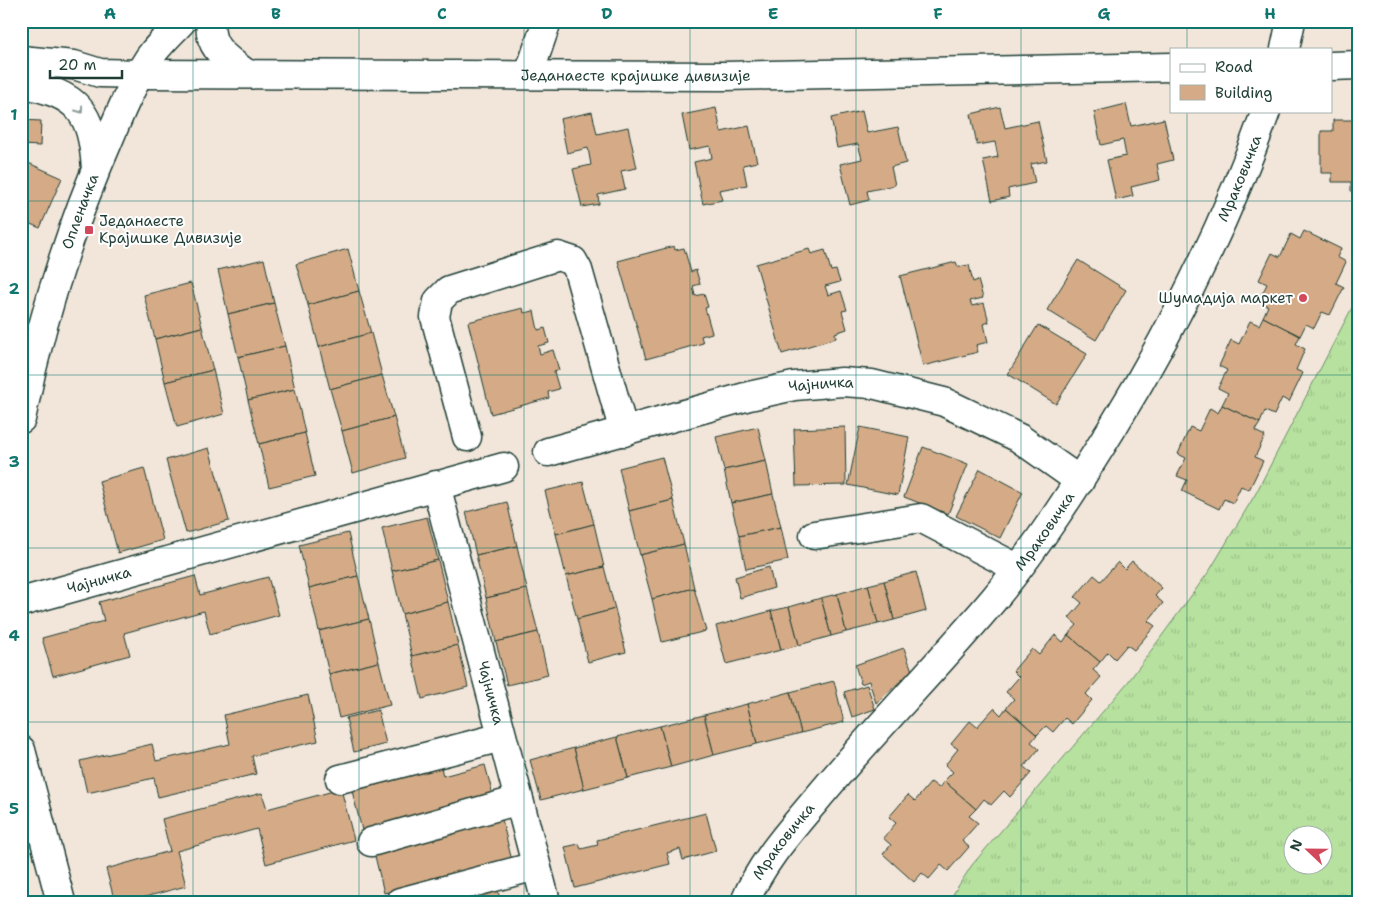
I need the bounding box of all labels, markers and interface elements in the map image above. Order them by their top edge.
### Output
text: A [104,3,116,24]
text: B [271,3,281,24]
text: C [437,3,447,24]
text: D [601,3,613,24]
text: E [768,3,778,24]
text: F [933,3,943,24]
text: G [1098,3,1111,24]
text: H [1264,3,1276,24]
scale bar [50,48,122,80]
legend [1170,48,1332,112]
text: 20 m [58,55,97,75]
text: Road [1215,57,1253,77]
street label: Једанаесте крајишке дивизије [520,65,751,86]
text: Building [1215,83,1272,103]
text: 1 [10,104,18,125]
one-way arrow [74,104,83,114]
street label: Мраковичка [1213,132,1266,225]
street label: Опленачка [57,170,104,252]
place label: Једанаесте Крајишке Дивизије [99,211,242,248]
marker: Једанаесте Крајишке Дивизије [83,224,95,236]
text: 2 [8,278,20,299]
place label: Шумадија маркет [1159,288,1293,308]
marker: Шумадија маркет [1297,292,1309,304]
street label: Чајничка [786,372,855,397]
text: 3 [8,451,20,472]
street label: Мраковичка [1010,487,1079,575]
street label: Чајничка [65,562,134,599]
text: 4 [8,625,20,646]
street label: Чајничка [473,659,509,728]
text: 5 [9,798,19,819]
street label: Мраковичка [748,798,820,884]
north arrow [1282,826,1332,876]
text: N [1286,837,1306,854]

